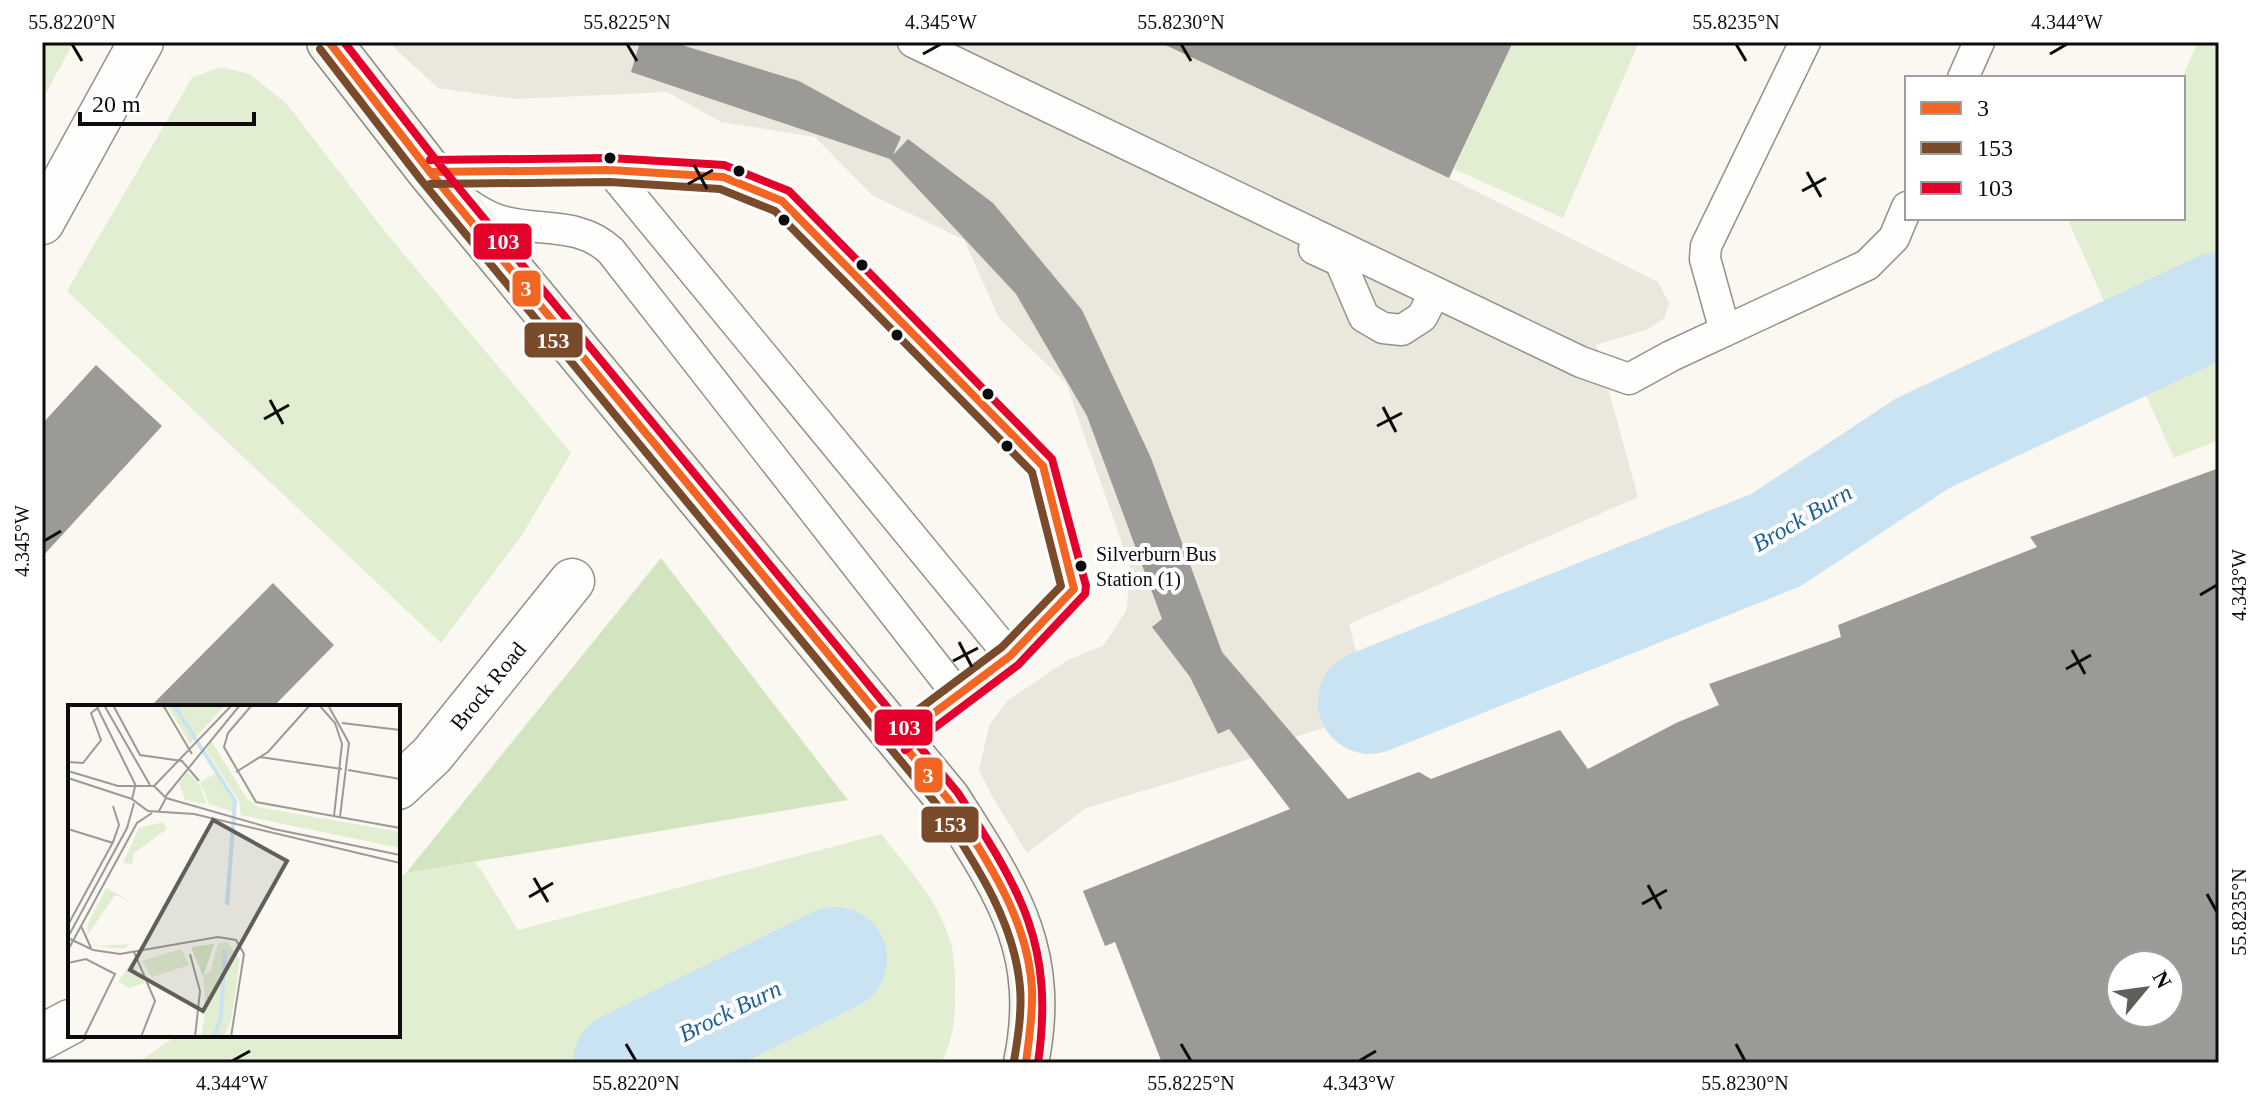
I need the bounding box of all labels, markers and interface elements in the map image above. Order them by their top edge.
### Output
text: 55.8220°N [28,11,116,33]
text: 55.8225°N [583,11,671,33]
text: 4.345°W [905,11,977,33]
text: 55.8230°N [1137,11,1225,33]
text: 55.8235°N [1692,11,1780,33]
text: 4.344°W [2031,11,2103,33]
scale bar [80,76,254,126]
legend [1905,76,2185,220]
text: 20 m [92,91,141,117]
text: 3 [1977,95,1989,121]
text: 153 [1977,135,2013,161]
unlabelled marker [602,150,618,166]
unlabelled marker [731,163,747,179]
text: 103 [1977,175,2013,201]
unlabelled marker [776,212,792,228]
line badge: 103 [472,222,533,261]
text: 103 [487,229,520,254]
unlabelled marker [854,257,870,273]
line badge: 3 [511,269,542,308]
text: 3 [521,276,532,301]
line badge: 153 [523,321,584,359]
unlabelled marker [889,327,905,343]
text: 153 [537,328,570,353]
unlabelled marker [980,386,996,402]
unlabelled marker [999,438,1015,454]
water label: Brock Burn [1748,479,1856,557]
text: 4.345°W [11,505,33,577]
place label: Silverburn Bus Station (1) [1096,543,1217,591]
text: 4.343°W [2228,549,2250,621]
marker: Silverburn Bus Station (1) [1073,558,1089,574]
street label: Brock Road [445,637,531,735]
inset map [68,705,400,1037]
line badge: 103 [873,708,934,747]
text: 103 [888,715,921,740]
line badge: 3 [913,756,944,794]
text: 3 [923,763,934,788]
line badge: 153 [920,805,980,844]
text: 153 [934,812,967,837]
text: 55.8235°N [2228,868,2250,956]
north arrow [2105,949,2185,1029]
text: N [2147,967,2177,993]
water label: Brock Burn [675,975,785,1047]
text: 4.344°W [196,1072,268,1094]
text: 55.8220°N [592,1072,680,1094]
text: 55.8225°N [1147,1072,1235,1094]
text: 4.343°W [1323,1072,1395,1094]
text: 55.8230°N [1701,1072,1789,1094]

